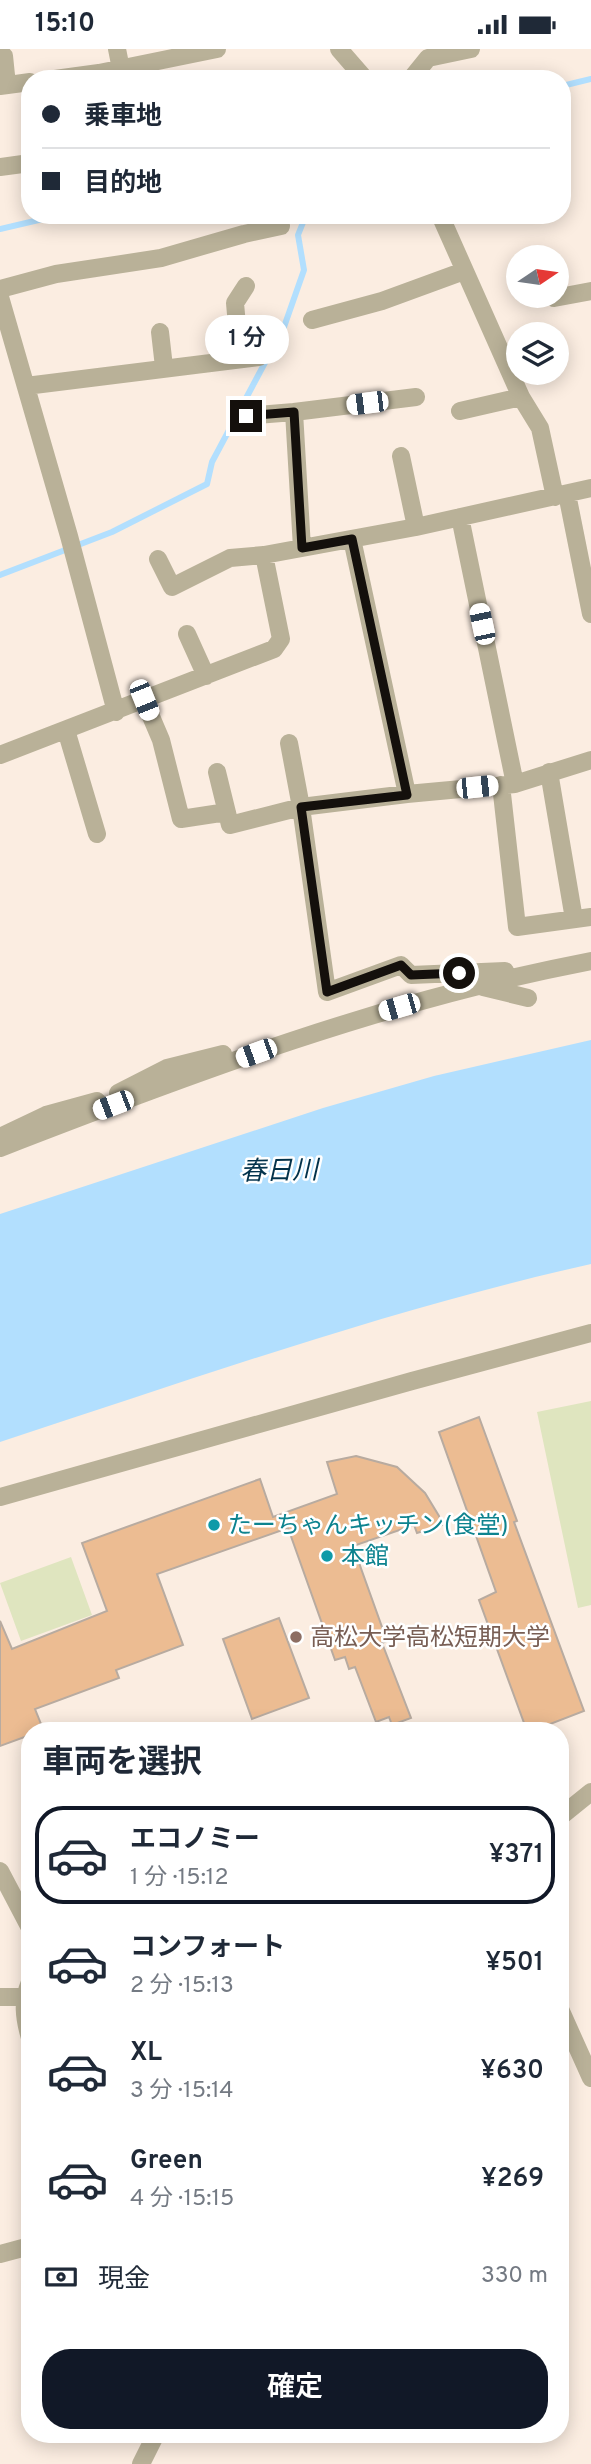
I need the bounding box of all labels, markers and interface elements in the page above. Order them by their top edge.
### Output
text: 15:10 [35,8,95,41]
text: 乗車地 [84,101,162,134]
text: 目的地 [84,168,162,201]
north arrow [506,245,569,308]
map controls [506,245,569,385]
callout: 1 分 [204,315,288,363]
button: layers [506,322,569,385]
text: 1 分 [228,325,266,354]
car [345,390,390,416]
route end [230,400,262,432]
car [468,601,497,647]
car [127,677,162,723]
car [456,774,499,800]
route start [443,957,475,989]
car [376,991,423,1023]
car [233,1036,280,1070]
car [90,1088,137,1122]
water label: 春日川 [240,1155,321,1190]
place label: たーちゃんキッチン(食堂) [228,1512,508,1542]
marker: たーちゃんキッチン(食堂) [206,1517,222,1533]
place label: 本館 [341,1543,389,1573]
marker: 本館 [319,1548,335,1564]
place label: 高松大学·高松短期大学 [310,1624,550,1654]
marker: 高松大学·高松短期大学 [288,1629,304,1645]
text: 車両を選択 [42,1744,202,1784]
icon: car [46,1824,109,1887]
text: エコノミー [130,1824,260,1857]
text: ¥371 [489,1839,544,1872]
text: 1 分 · 15:12 [130,1864,229,1893]
icon: car [46,1932,109,1995]
text: コンフォート [130,1932,285,1965]
text: ¥501 [486,1947,544,1980]
text: 2 分 · 15:13 [130,1972,234,2001]
text: XL [130,2037,162,2070]
icon: car [46,2040,109,2103]
text: ¥630 [481,2055,544,2088]
text: 3 分 · 15:14 [130,2077,234,2106]
text: Green [130,2145,203,2178]
icon: car [46,2148,109,2211]
text: ¥269 [481,2163,544,2196]
text: 4 分 · 15:15 [130,2185,234,2214]
icon: cash [42,2258,80,2296]
text: 330 m [481,2262,548,2291]
text: 現金 [98,2264,150,2297]
button: 確定 [42,2349,548,2429]

